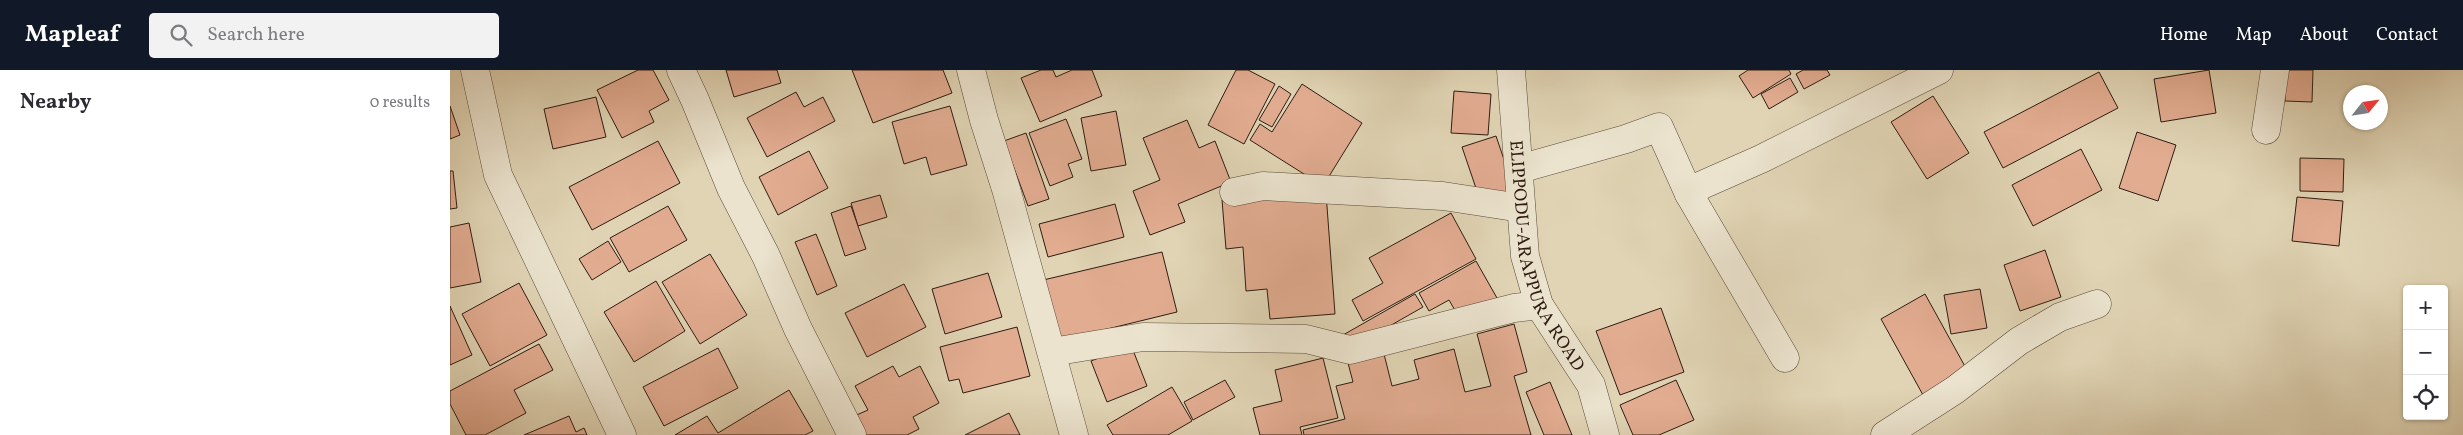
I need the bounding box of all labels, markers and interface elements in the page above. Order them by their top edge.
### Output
search box [149,13,499,58]
text: Mapleaf [25,18,119,52]
icon: search [167,21,195,49]
text: Search here [207,22,305,48]
text: Home [2160,23,2208,48]
text: Map [2236,23,2272,48]
text: About [2300,23,2348,48]
text: Contact [2376,23,2438,48]
north arrow [2343,85,2388,130]
text: Nearby [20,88,91,117]
text: 0 results [370,92,430,114]
street label: ELIPPODU-ARAPPURA ROAD [1502,139,1590,377]
map controls [2403,285,2448,420]
button: + [2403,285,2448,330]
button: − [2403,330,2448,375]
button: locate [2403,375,2448,420]

